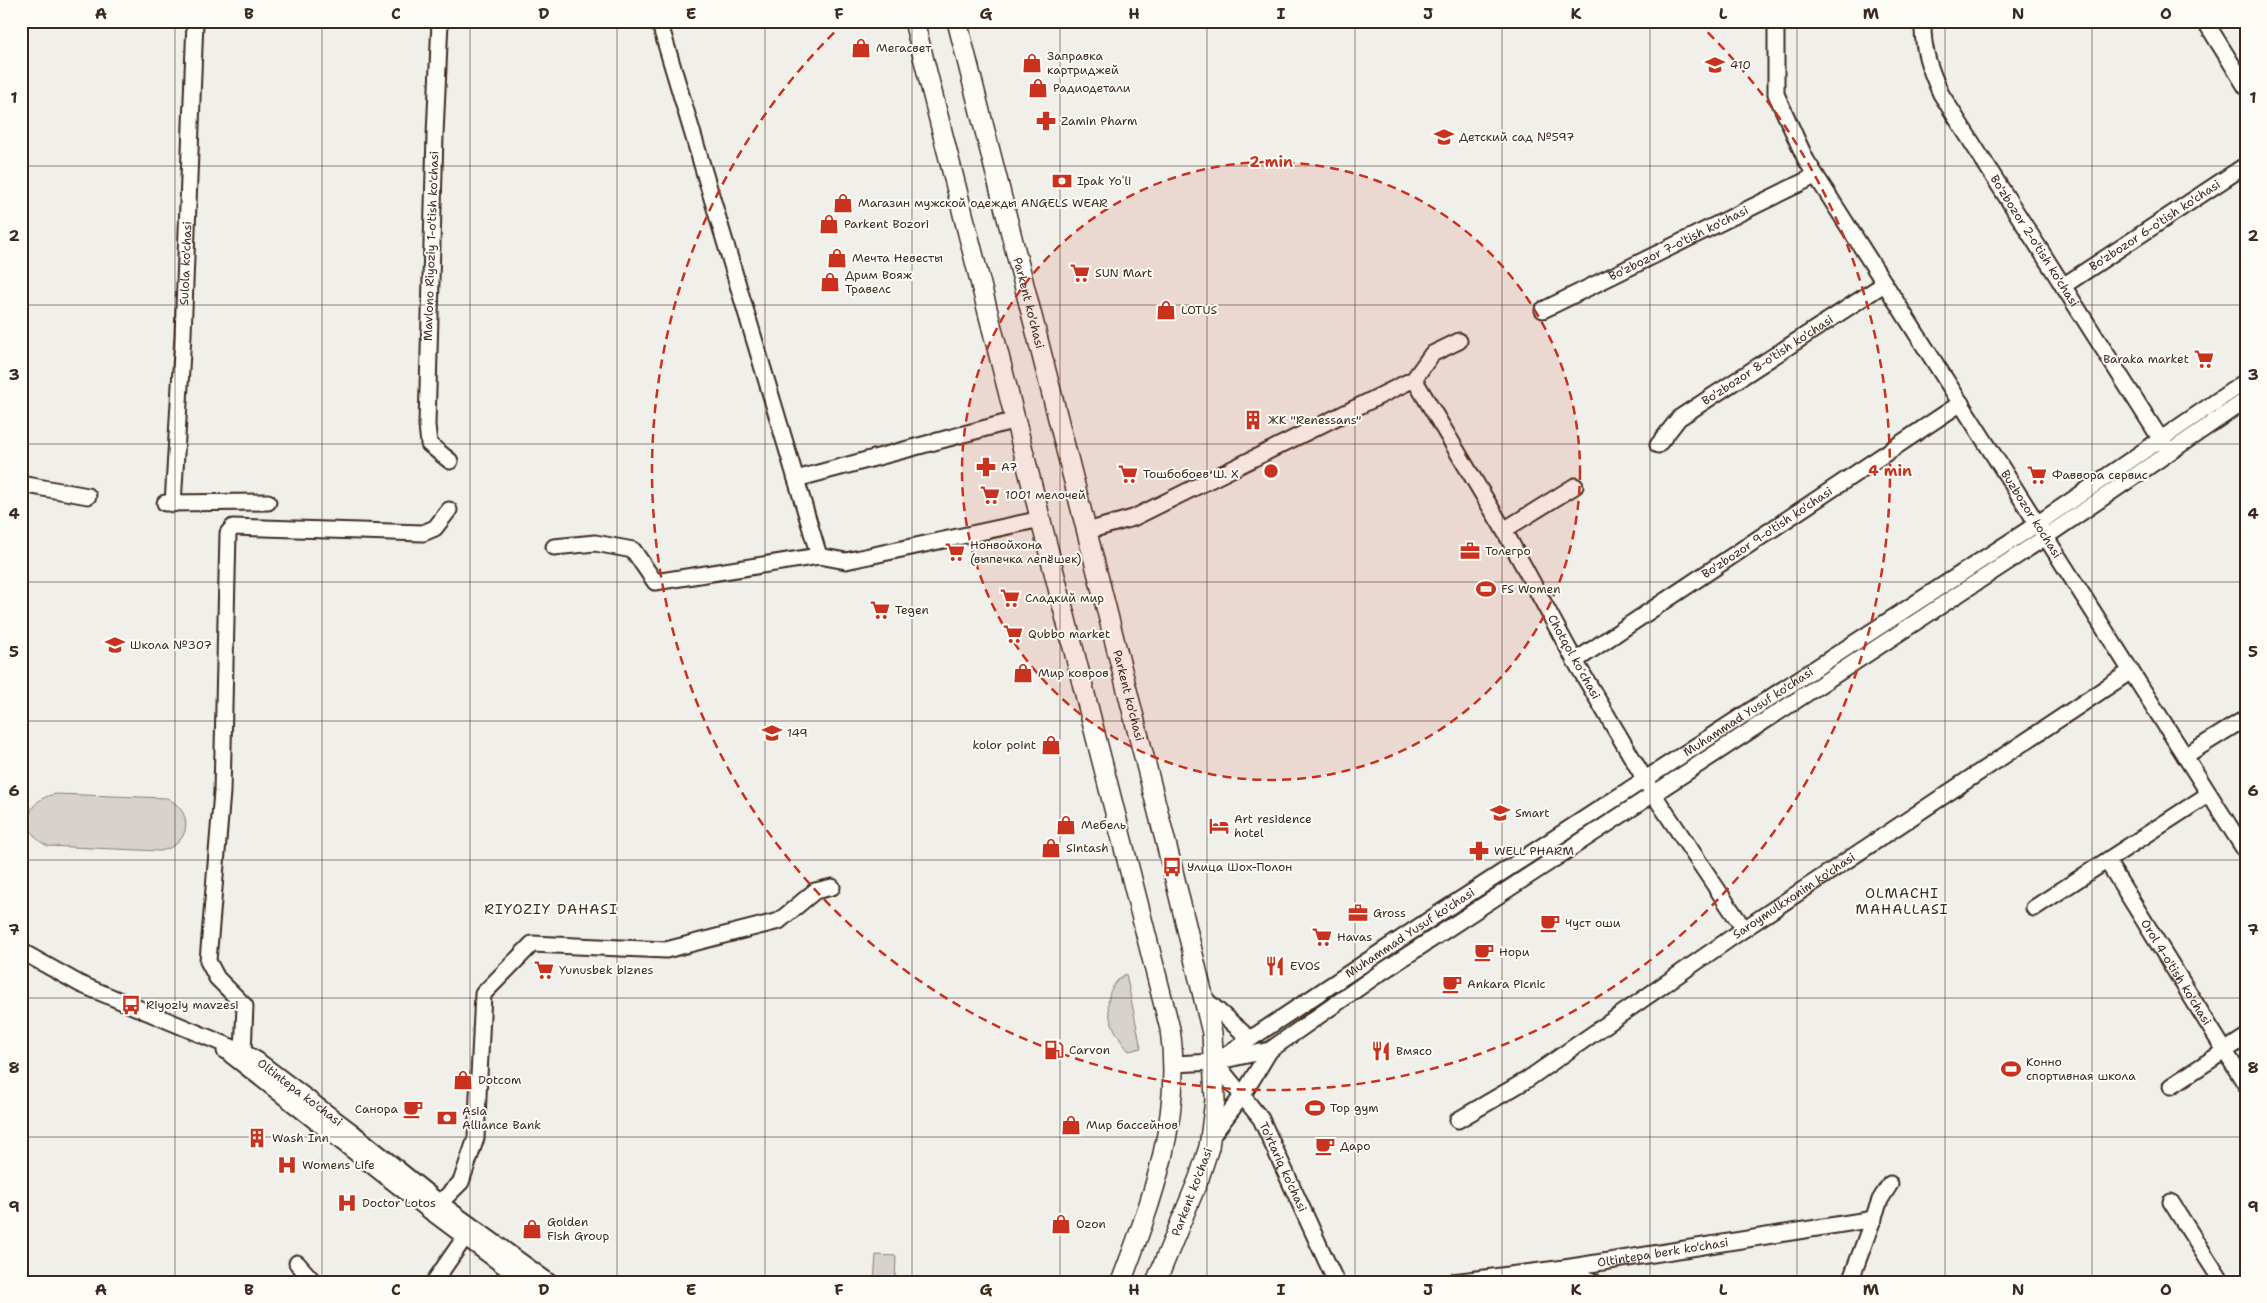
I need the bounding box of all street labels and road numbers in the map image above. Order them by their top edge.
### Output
street label: Mavlono Riyoziy 1-o'tish ko'chasi [420,151,442,341]
street label: Bo'zbozor 2-o'tish ko'chasi [1987,172,2082,310]
street label: Bo'zbozor 6-o'tish ko'chasi [2086,176,2223,275]
street label: Bo'zbozor 7-o'tish ko'chasi [1606,202,1751,284]
street label: Sulola ko'chasi [176,221,195,306]
street label: Parkent ko'chasi [1009,256,1048,350]
street label: Bo'zbozor 8-o'tish ko'chasi [1699,311,1836,409]
street label: Buzbozor kochasi [1997,467,2065,561]
street label: Bo'zbozor 9-o'tish ko'chasi [1699,483,1835,582]
street label: Chotqol koʻchasi [1544,612,1604,702]
street label: Parkent ko'chasi [1109,648,1148,743]
street label: Muhammad Yusuf ko'chasi [1680,664,1816,760]
street label: Saroymulkxonim ko'chasi [1729,849,1858,942]
street label: Muhammad Yusuf ko'chasi [1342,884,1478,981]
street label: Orol 4-o'tish ko'chasi [2137,916,2215,1028]
street label: Oltintepa ko'chasi [254,1055,346,1130]
street label: To'rtariq ko'chasi [1255,1119,1311,1214]
street label: Parkent ko'chasi [1168,1146,1216,1238]
street label: Oltintepa berk ko'chasi [1596,1234,1730,1271]

